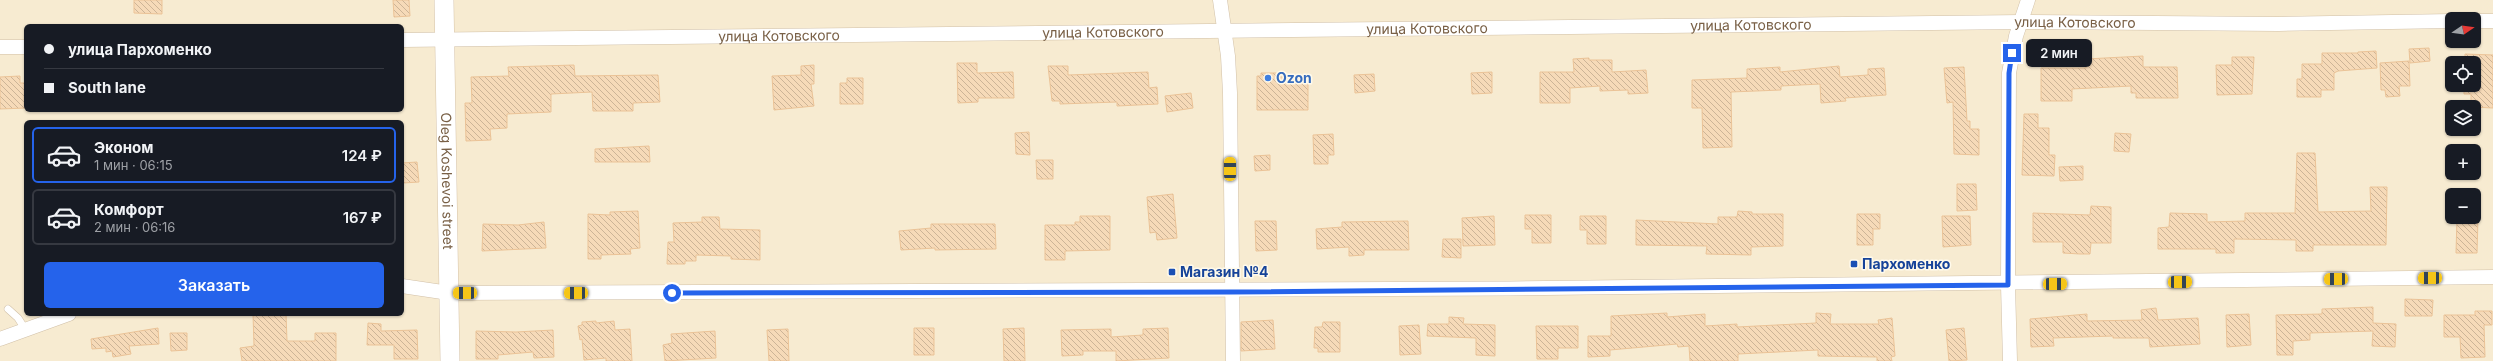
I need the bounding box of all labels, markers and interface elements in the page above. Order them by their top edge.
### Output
north arrow [2445,12,2481,48]
map controls [2445,12,2481,224]
street label: улица Котовского [2014,13,2136,31]
street label: улица Котовского [1690,15,1812,34]
street label: улица Котовского [1366,19,1488,37]
street label: улица Котовского [1042,23,1164,41]
street label: улица Котовского [718,26,840,44]
callout: 2 мин [2026,39,2092,67]
text: улица Пархоменко [68,40,212,59]
route end [2003,44,2021,62]
text: 2 мин [2040,45,2078,61]
button: locate [2445,56,2481,92]
place label: Ozon [1276,69,1312,86]
marker: Ozon [1263,73,1273,83]
text: South lane [68,78,146,97]
button: layers [2445,100,2481,136]
street label: Oleg Koshevoi street [438,112,457,250]
icon: car [46,137,82,173]
text: Эконом [94,138,153,157]
button: + [2445,144,2481,180]
text: 124 ₽ [342,146,382,165]
text: 1 мин · 06:15 [94,157,173,173]
car [1224,157,1236,181]
button: − [2445,188,2481,224]
icon: car [46,199,82,235]
text: Комфорт [94,200,164,219]
text: 167 ₽ [343,208,382,227]
text: 2 мин · 06:16 [94,219,175,235]
place label: Пархоменко [1862,255,1951,272]
marker: Пархоменко [1849,259,1859,269]
button: Заказать [44,262,384,308]
place label: Магазин №4 [1180,263,1268,280]
marker: Магазин №4 [1167,267,1177,277]
car [2418,272,2442,284]
car [2324,273,2348,285]
car [2168,276,2192,288]
car [2043,278,2067,290]
route start [663,284,681,302]
car [453,287,477,299]
car [564,287,588,299]

